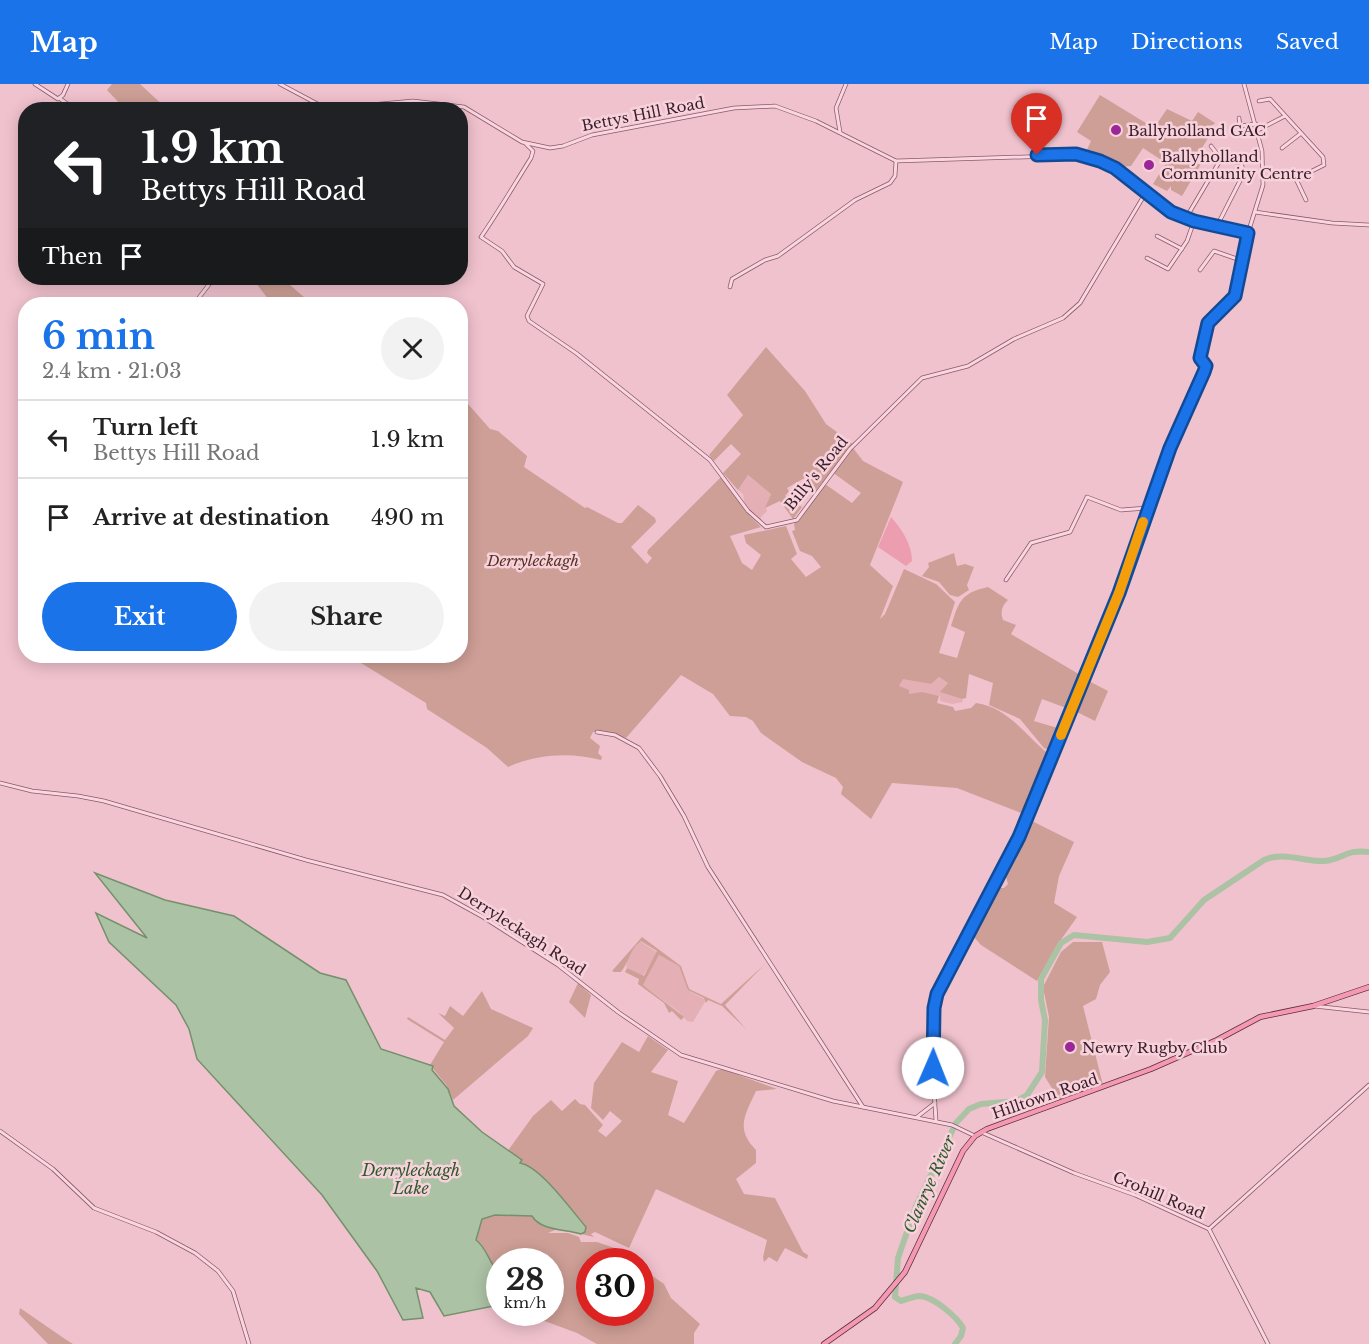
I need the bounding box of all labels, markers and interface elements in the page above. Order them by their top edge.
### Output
text: Map [30,25,98,60]
text: Map [1049,29,1098,55]
text: Directions [1131,29,1243,55]
text: Saved [1276,29,1339,55]
street label: Bettys Hill Road [580,93,706,135]
pin [1011,93,1062,155]
icon: arrive [1020,102,1053,135]
place label: Ballyholland GAC [1128,121,1266,140]
text: 1.9 km [141,122,284,174]
marker: Ballyholland GAC [1109,123,1123,137]
icon: left [42,126,120,204]
place label: Ballyholland Community Centre [1161,147,1312,183]
marker: Ballyholland Community Centre [1142,158,1156,172]
text: Bettys Hill Road [141,174,366,207]
icon: arrive [115,240,148,273]
text: Then [42,243,103,270]
text: 6 min [42,314,155,359]
button: close [381,317,444,380]
text: 2.4 km · 21:03 [42,359,182,383]
text: Turn left [93,414,198,441]
icon: left [42,423,75,456]
text: 1.9 km [371,426,444,453]
street label: Billy's Road [780,432,852,514]
text: Bettys Hill Road [93,441,260,465]
icon: arrive [42,501,75,534]
text: Arrive at destination [93,504,330,531]
text: 490 m [371,504,444,531]
park label: Derryleckagh [486,551,579,570]
button: Exit [42,582,237,651]
button: Share [249,582,444,651]
street label: Derryleckagh Road [455,883,589,979]
position arrow [901,1036,965,1100]
place label: Newry Rugby Club [1082,1038,1228,1057]
marker: Newry Rugby Club [1063,1040,1077,1054]
street label: Hilltown Road [989,1069,1101,1123]
water label: Clanrye River [899,1132,960,1236]
water label: Derryleckagh Lake [361,1160,460,1198]
street label: Crohill Road [1110,1167,1208,1223]
speed limit sign: 30 [576,1248,654,1326]
text: 28 [506,1261,544,1298]
text: km/h [504,1293,546,1312]

